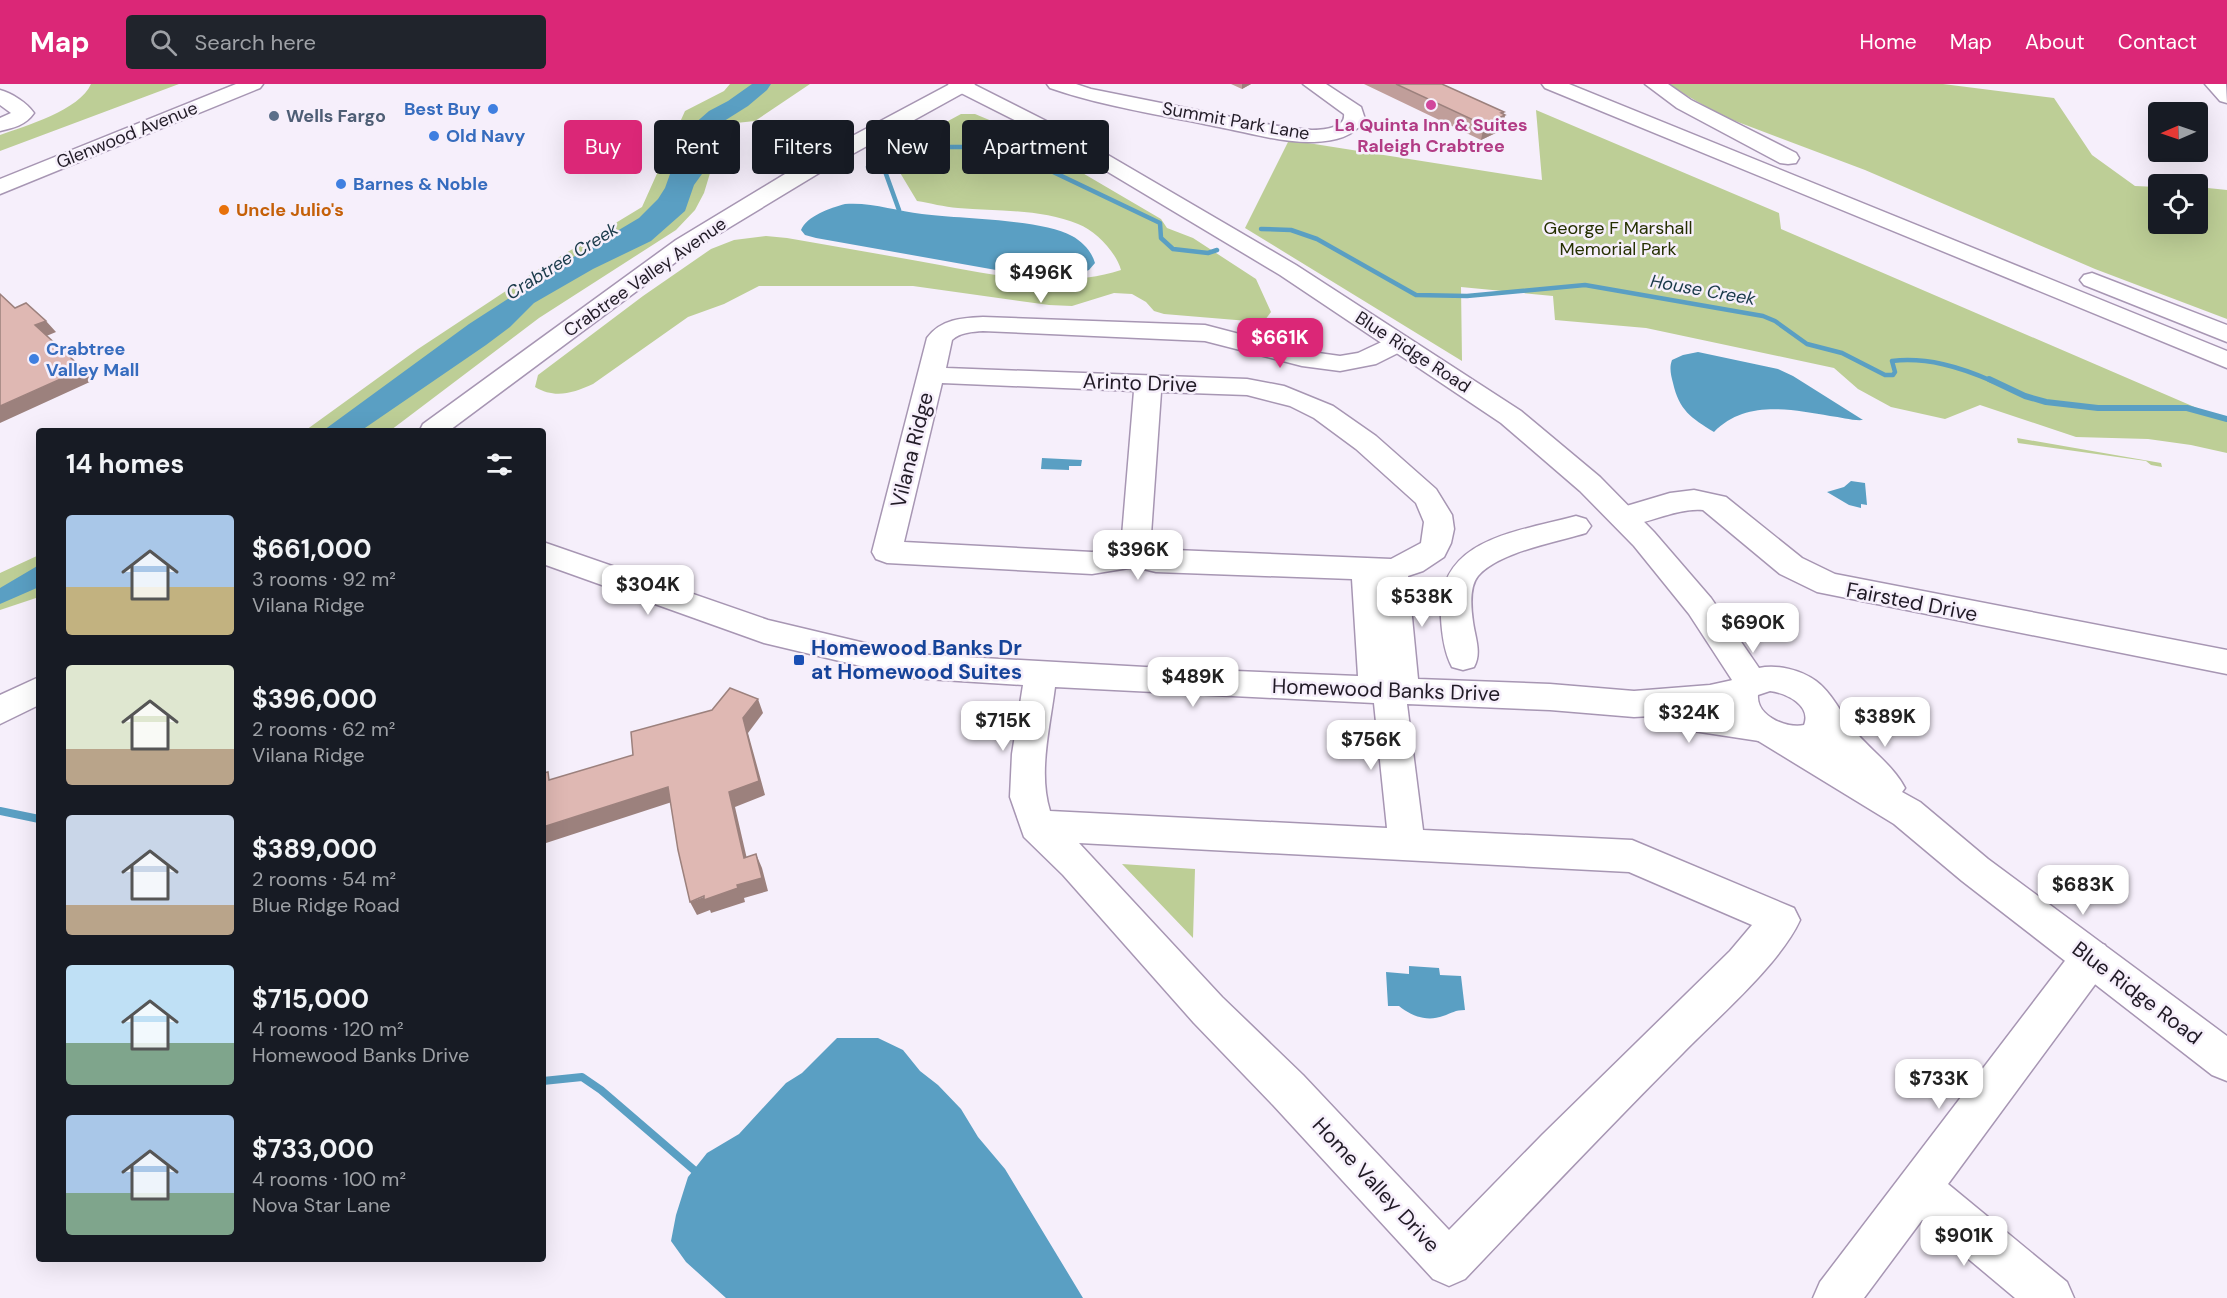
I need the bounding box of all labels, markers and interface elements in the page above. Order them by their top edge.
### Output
search box [126,15,546,69]
text: Map [30,24,90,61]
icon: search [147,26,180,59]
text: Search here [195,28,316,57]
text: Home [1859,28,1917,56]
text: Map [1950,28,1992,56]
text: About [2025,28,2085,56]
text: Contact [2118,28,2197,56]
street label: Glenwood Avenue [53,96,201,174]
street label: Summit Park Lane [1160,96,1312,146]
place label: Best Buy [404,97,481,121]
marker: La Quinta Inn & Suites Raleigh Crabtree [1424,98,1438,112]
marker: Best Buy [486,102,500,116]
north arrow [2148,102,2208,162]
map controls [2148,102,2208,234]
place label: Wells Fargo [286,104,386,128]
marker: Wells Fargo [267,109,281,123]
place label: La Quinta Inn & Suites Raleigh Crabtree [1334,113,1528,158]
chip: Buy [564,120,642,174]
chip: Rent [654,120,740,174]
chip: Filters [752,120,854,174]
chip: New [866,120,950,174]
chip: Apartment [962,120,1109,174]
place label: Old Navy [446,124,526,148]
marker: Old Navy [427,129,441,143]
place label: Barnes & Noble [353,172,488,196]
button: locate [2148,174,2208,234]
marker: Barnes & Noble [334,177,348,191]
place label: Uncle Julio's [236,198,344,222]
marker: Uncle Julio's [217,203,231,217]
street label: Crabtree Valley Avenue [559,212,731,342]
water label: Crabtree Creek [501,216,624,305]
park label: George F Marshall Memorial Park [1544,216,1692,261]
pin: $496K [999,253,1083,304]
text: $496K [1009,259,1073,285]
water label: House Creek [1648,269,1758,311]
street label: Blue Ridge Road [1351,306,1475,398]
pin: $661K [1238,318,1322,369]
text: $661K [1251,324,1309,350]
place label: Crabtree Valley Mall [46,337,139,382]
marker: Crabtree Valley Mall [27,352,41,366]
street label: Arinto Drive [1082,367,1198,399]
street label: Vilana Ridge [884,389,940,511]
text: 14 homes [66,447,184,481]
icon: filters [483,448,516,481]
pin: $396K [1096,530,1180,581]
text: $661,000 [252,532,371,566]
text: $396K [1107,536,1169,562]
icon: home [114,539,186,611]
pin: $304K [606,565,690,616]
text: 3 rooms · 92 m² [252,566,396,592]
text: $304K [616,571,680,597]
street label: Fairsted Drive [1844,576,1980,628]
pin: $538K [1380,577,1464,628]
text: $538K [1391,583,1453,609]
text: Vilana Ridge [252,592,365,618]
pin: $690K [1711,603,1795,654]
text: $690K [1721,609,1785,635]
place label: Homewood Banks Dr at Homewood Suites [811,634,1022,686]
marker: Homewood Banks Dr at Homewood Suites [792,653,806,667]
pin: $489K [1151,657,1235,708]
text: $489K [1161,663,1225,689]
street label: Homewood Banks Drive [1271,672,1501,708]
text: $396,000 [252,682,377,716]
icon: home [114,689,186,761]
pin: $324K [1647,693,1731,744]
pin: $389K [1843,697,1927,748]
text: $324K [1658,699,1720,725]
pin: $715K [961,701,1045,752]
text: $389K [1854,703,1916,729]
text: $715K [975,707,1031,733]
text: 2 rooms · 62 m² [252,716,395,742]
pin: $756K [1329,720,1413,771]
text: $756K [1341,726,1401,752]
text: Vilana Ridge [252,742,365,768]
text: $389,000 [252,832,377,866]
icon: home [114,839,186,911]
pin: $683K [2041,865,2125,916]
text: 2 rooms · 54 m² [252,866,396,892]
text: $683K [2052,871,2114,897]
text: Blue Ridge Road [252,892,400,918]
street label: Blue Ridge Road [2067,935,2207,1051]
text: $715,000 [252,982,369,1016]
icon: home [114,989,186,1061]
text: 4 rooms · 120 m² [252,1016,404,1042]
text: Homewood Banks Drive [252,1042,469,1068]
pin: $733K [1897,1059,1981,1110]
text: $733K [1909,1065,1969,1091]
street label: Home Valley Drive [1306,1111,1446,1259]
text: $733,000 [252,1132,374,1166]
icon: home [114,1139,186,1211]
text: 4 rooms · 100 m² [252,1166,406,1192]
text: Nova Star Lane [252,1192,391,1218]
pin: $901K [1922,1216,2006,1267]
text: $901K [1934,1222,1994,1248]

